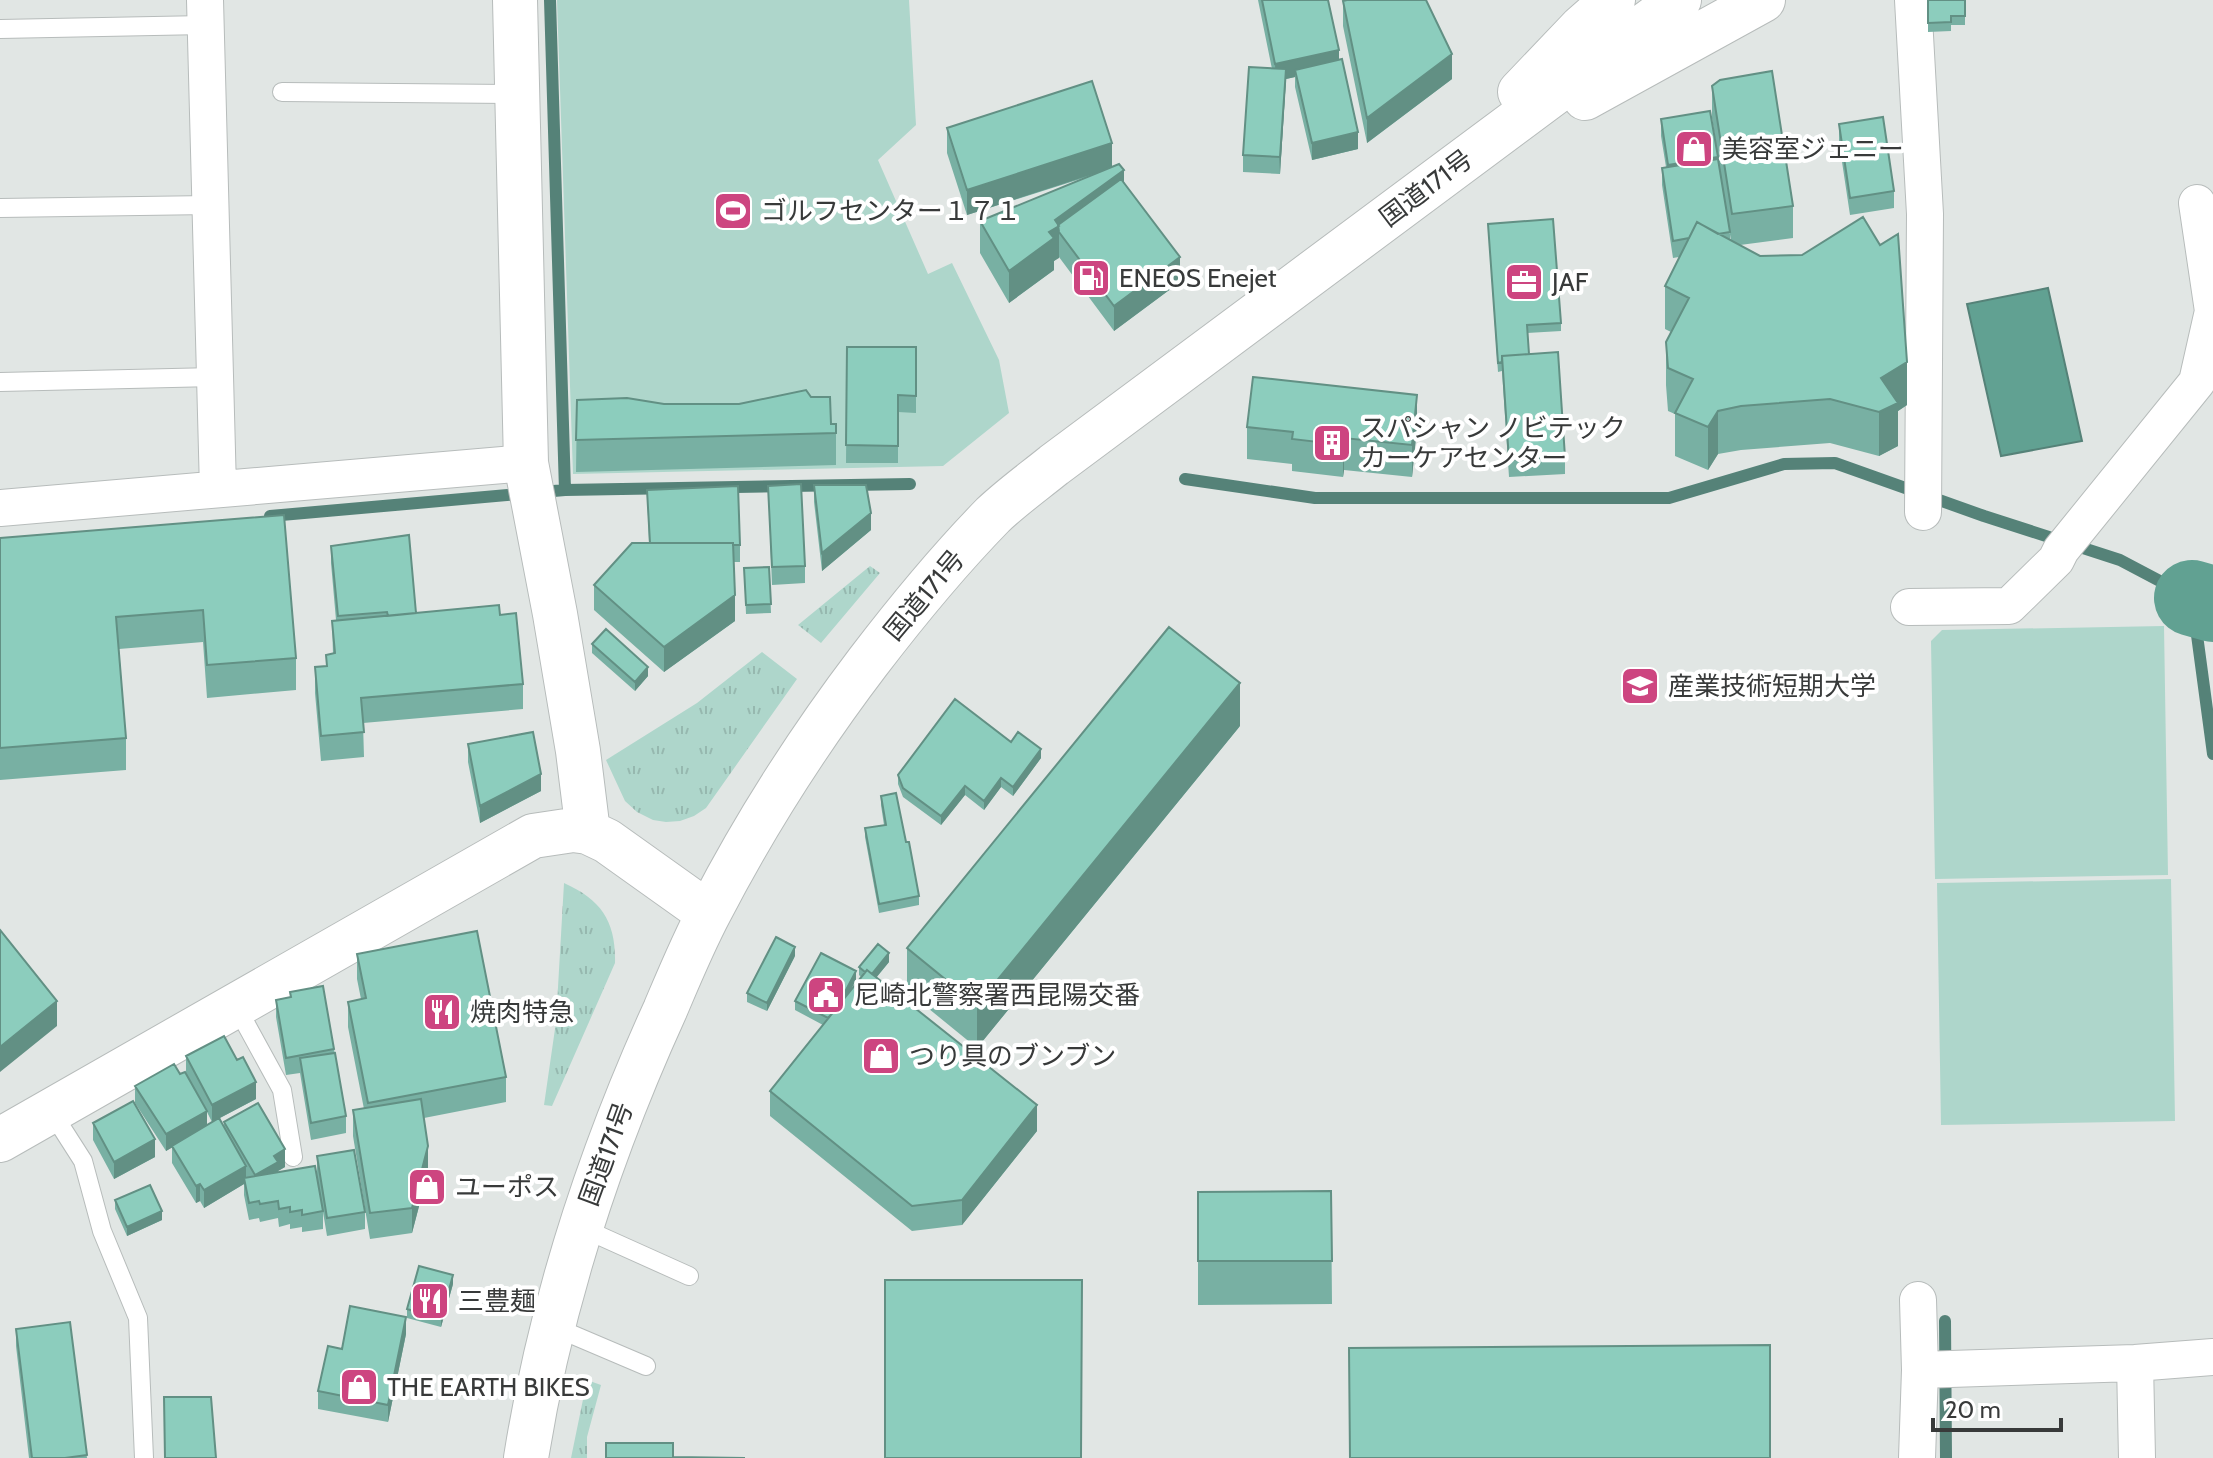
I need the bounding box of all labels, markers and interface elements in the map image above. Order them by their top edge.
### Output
shop icon: 美容室ジェニー [1673,128,1715,170]
place label: 美容室ジェニー [1722,133,1904,165]
street label: 国道171号 [1373,143,1479,233]
sports icon: ゴルフセンター１７１ [712,190,754,232]
place label: ゴルフセンター１７１ [761,195,1021,227]
fuel station icon: ENEOS Enejet [1070,257,1112,299]
office icon: JAF [1503,261,1545,303]
place label: ENEOS Enejet [1119,262,1277,294]
place label: JAF [1551,266,1589,298]
place label: スパシャン ノビテック カーケアセンター [1360,412,1626,474]
building icon: スパシャン ノビテック カーケアセンター [1311,422,1353,464]
street label: 国道171号 [877,543,971,647]
school or university icon: 産業技術短期大学 [1619,665,1661,707]
place label: 産業技術短期大学 [1668,670,1876,702]
public building icon: 尼崎北警察署西昆陽交番 [805,974,847,1016]
place label: 尼崎北警察署西昆陽交番 [854,979,1140,1011]
restaurant icon: 焼肉特急 [421,991,463,1033]
place label: 焼肉特急 [470,996,574,1028]
shop icon: つり具のブンブン [860,1035,902,1077]
place label: つり具のブンブン [909,1040,1116,1072]
street label: 国道171号 [572,1098,640,1210]
shop icon: ユーポス [406,1166,448,1208]
place label: ユーポス [455,1171,559,1203]
restaurant icon: 三豊麺 [409,1280,451,1322]
place label: 三豊麺 [458,1285,536,1317]
shop icon: THE EARTH BIKES [338,1366,380,1408]
place label: THE EARTH BIKES [387,1371,590,1403]
scale bar [1933,1382,2061,1432]
text: 20 m [1945,1395,2001,1424]

